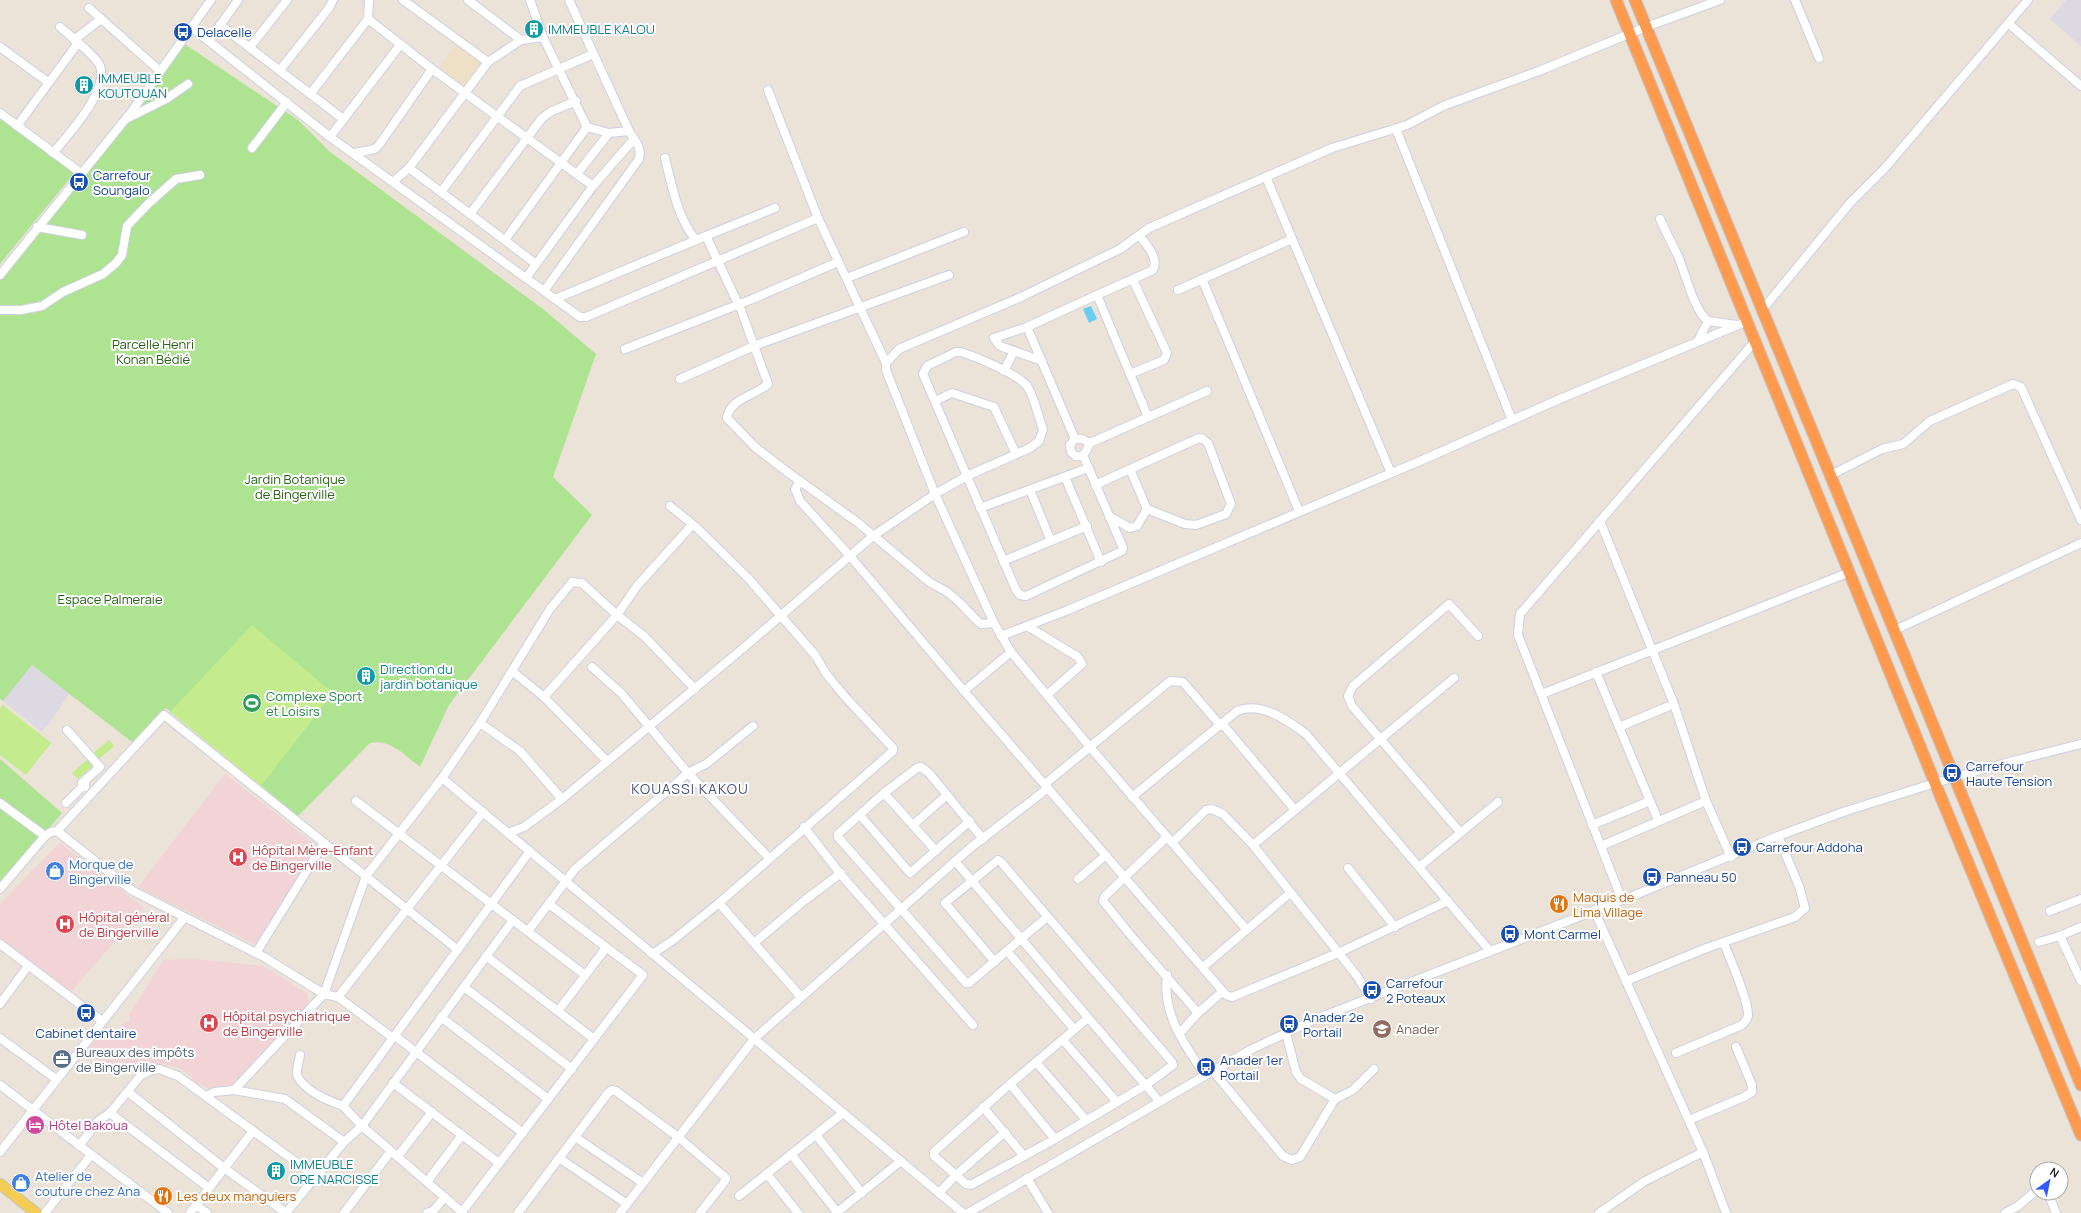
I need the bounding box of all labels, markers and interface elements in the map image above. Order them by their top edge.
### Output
building icon: IMMEUBLE KALOU [523,18,545,40]
place label: IMMEUBLE KALOU [548,20,655,38]
bus stop icon: Delacelle [172,21,194,43]
place label: Delacelle [197,23,252,41]
place label: IMMEUBLE KOUTOUAN [98,69,167,102]
building icon: IMMEUBLE KOUTOUAN [73,74,95,96]
place label: Carrefour Soungalo [93,166,151,199]
bus stop icon: Carrefour Soungalo [68,171,90,193]
park label: Parcelle Henri Konan Bédié [112,335,194,368]
park label: Jardin Botanique de Bingerville [245,470,346,503]
park label: Espace Palmeraie [57,590,163,608]
place label: Direction du jardin botanique [379,660,478,693]
building icon: Direction du jardin botanique [355,665,377,687]
place label: Complexe Sport et Loisirs [266,687,362,720]
sports icon: Complexe Sport et Loisirs [241,692,263,714]
place label: Carrefour Haute Tension [1966,757,2052,790]
bus stop icon: Carrefour Haute Tension [1941,762,1963,784]
district label: KOUASSI KAKOU [631,779,749,798]
bus stop icon: Carrefour Addoha [1731,836,1753,858]
place label: Carrefour Addoha [1756,838,1863,856]
place label: Hôpital Mère-Enfant de Bingerville [252,841,373,874]
hospital icon: Hôpital Mère-Enfant de Bingerville [227,846,249,868]
place label: Morque de Bingerville [69,855,134,888]
shop icon: Morque de Bingerville [44,860,66,882]
bus stop icon: Panneau 50 [1641,866,1663,888]
place label: Panneau 50 [1666,868,1737,886]
place label: Maquis de Lima Village [1573,888,1643,921]
restaurant icon: Maquis de Lima Village [1548,893,1570,915]
place label: Hôpital général de Bingerville [79,908,170,941]
hospital icon: Hôpital général de Bingerville [54,913,76,935]
bus stop icon: Mont Carmel [1499,923,1521,945]
place label: Mont Carmel [1524,925,1601,943]
place label: Carrefour 2 Poteaux [1386,974,1446,1007]
bus stop icon: Carrefour 2 Poteaux [1361,979,1383,1001]
bus stop icon: Cabinet dentaire [75,1002,97,1024]
place label: Hôpital psychiatrique de Bingerville [223,1007,351,1040]
place label: Anader 2e Portail [1303,1008,1364,1041]
hospital icon: Hôpital psychiatrique de Bingerville [198,1012,220,1034]
bus stop icon: Anader 2e Portail [1278,1013,1300,1035]
school or university icon: Anader [1371,1018,1393,1040]
place label: Anader [1396,1020,1439,1038]
place label: Cabinet dentaire [36,1024,137,1042]
place label: Bureaux des impôts de Bingerville [76,1043,194,1076]
office icon: Bureaux des impôts de Bingerville [51,1048,73,1070]
place label: Anader 1er Portail [1220,1051,1283,1084]
bus stop icon: Anader 1er Portail [1195,1056,1217,1078]
hotel icon: Hôtel Bakoua [24,1114,46,1136]
place label: Hôtel Bakoua [49,1116,128,1134]
place label: IMMEUBLE ORE NARCISSE [290,1155,379,1188]
building icon: IMMEUBLE ORE NARCISSE [265,1160,287,1182]
north arrow [2029,1161,2069,1201]
text: N [2047,1164,2062,1181]
place label: Atelier de couture chez Ana [35,1167,140,1200]
shop icon: Atelier de couture chez Ana [10,1172,32,1194]
restaurant icon: Les deux manguiers [152,1185,174,1207]
place label: Les deux manguiers [177,1187,297,1205]

